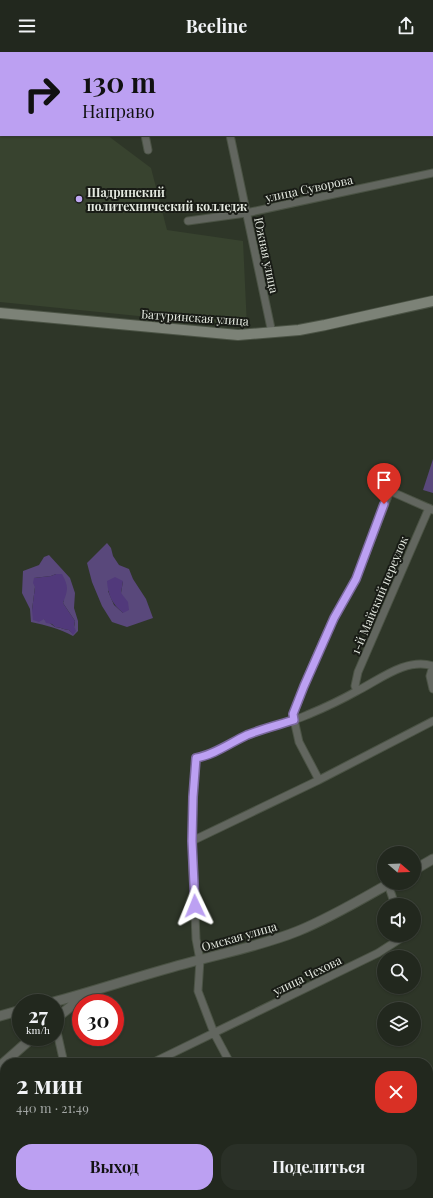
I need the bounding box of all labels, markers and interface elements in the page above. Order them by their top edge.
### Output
text: Beeline [186,14,247,38]
icon: menu [16,15,38,37]
icon: share [395,15,417,37]
text: 130 m [82,63,156,100]
icon: right [16,68,68,120]
text: Направо [82,99,155,123]
street label: улица Суворова [263,171,354,205]
place label: Шадринский политехнический колледж [87,184,247,214]
marker: Шадринский политехнический колледж [74,194,84,204]
street label: Южная улица [251,216,283,294]
street label: Батуринская улица [140,305,250,329]
pin [367,463,401,504]
icon: arrive [373,469,395,491]
street label: 1-й Майский переулок [347,533,411,656]
north arrow [377,846,421,890]
map controls [377,846,421,1046]
position arrow [174,885,216,927]
button: sound [377,898,421,942]
street label: Омская улица [199,918,279,954]
button: search [377,950,421,994]
street label: улица Чехова [269,952,344,999]
speed limit sign: 30 [72,994,124,1046]
text: 27 [28,1001,48,1028]
button: layers [377,1002,421,1046]
text: km/h [26,1023,50,1037]
text: 2 мин [16,1068,83,1100]
button: close [375,1071,417,1113]
text: 440 m · 21:49 [16,1099,89,1116]
button: Выход [16,1144,213,1190]
button: Поделиться [221,1144,417,1190]

